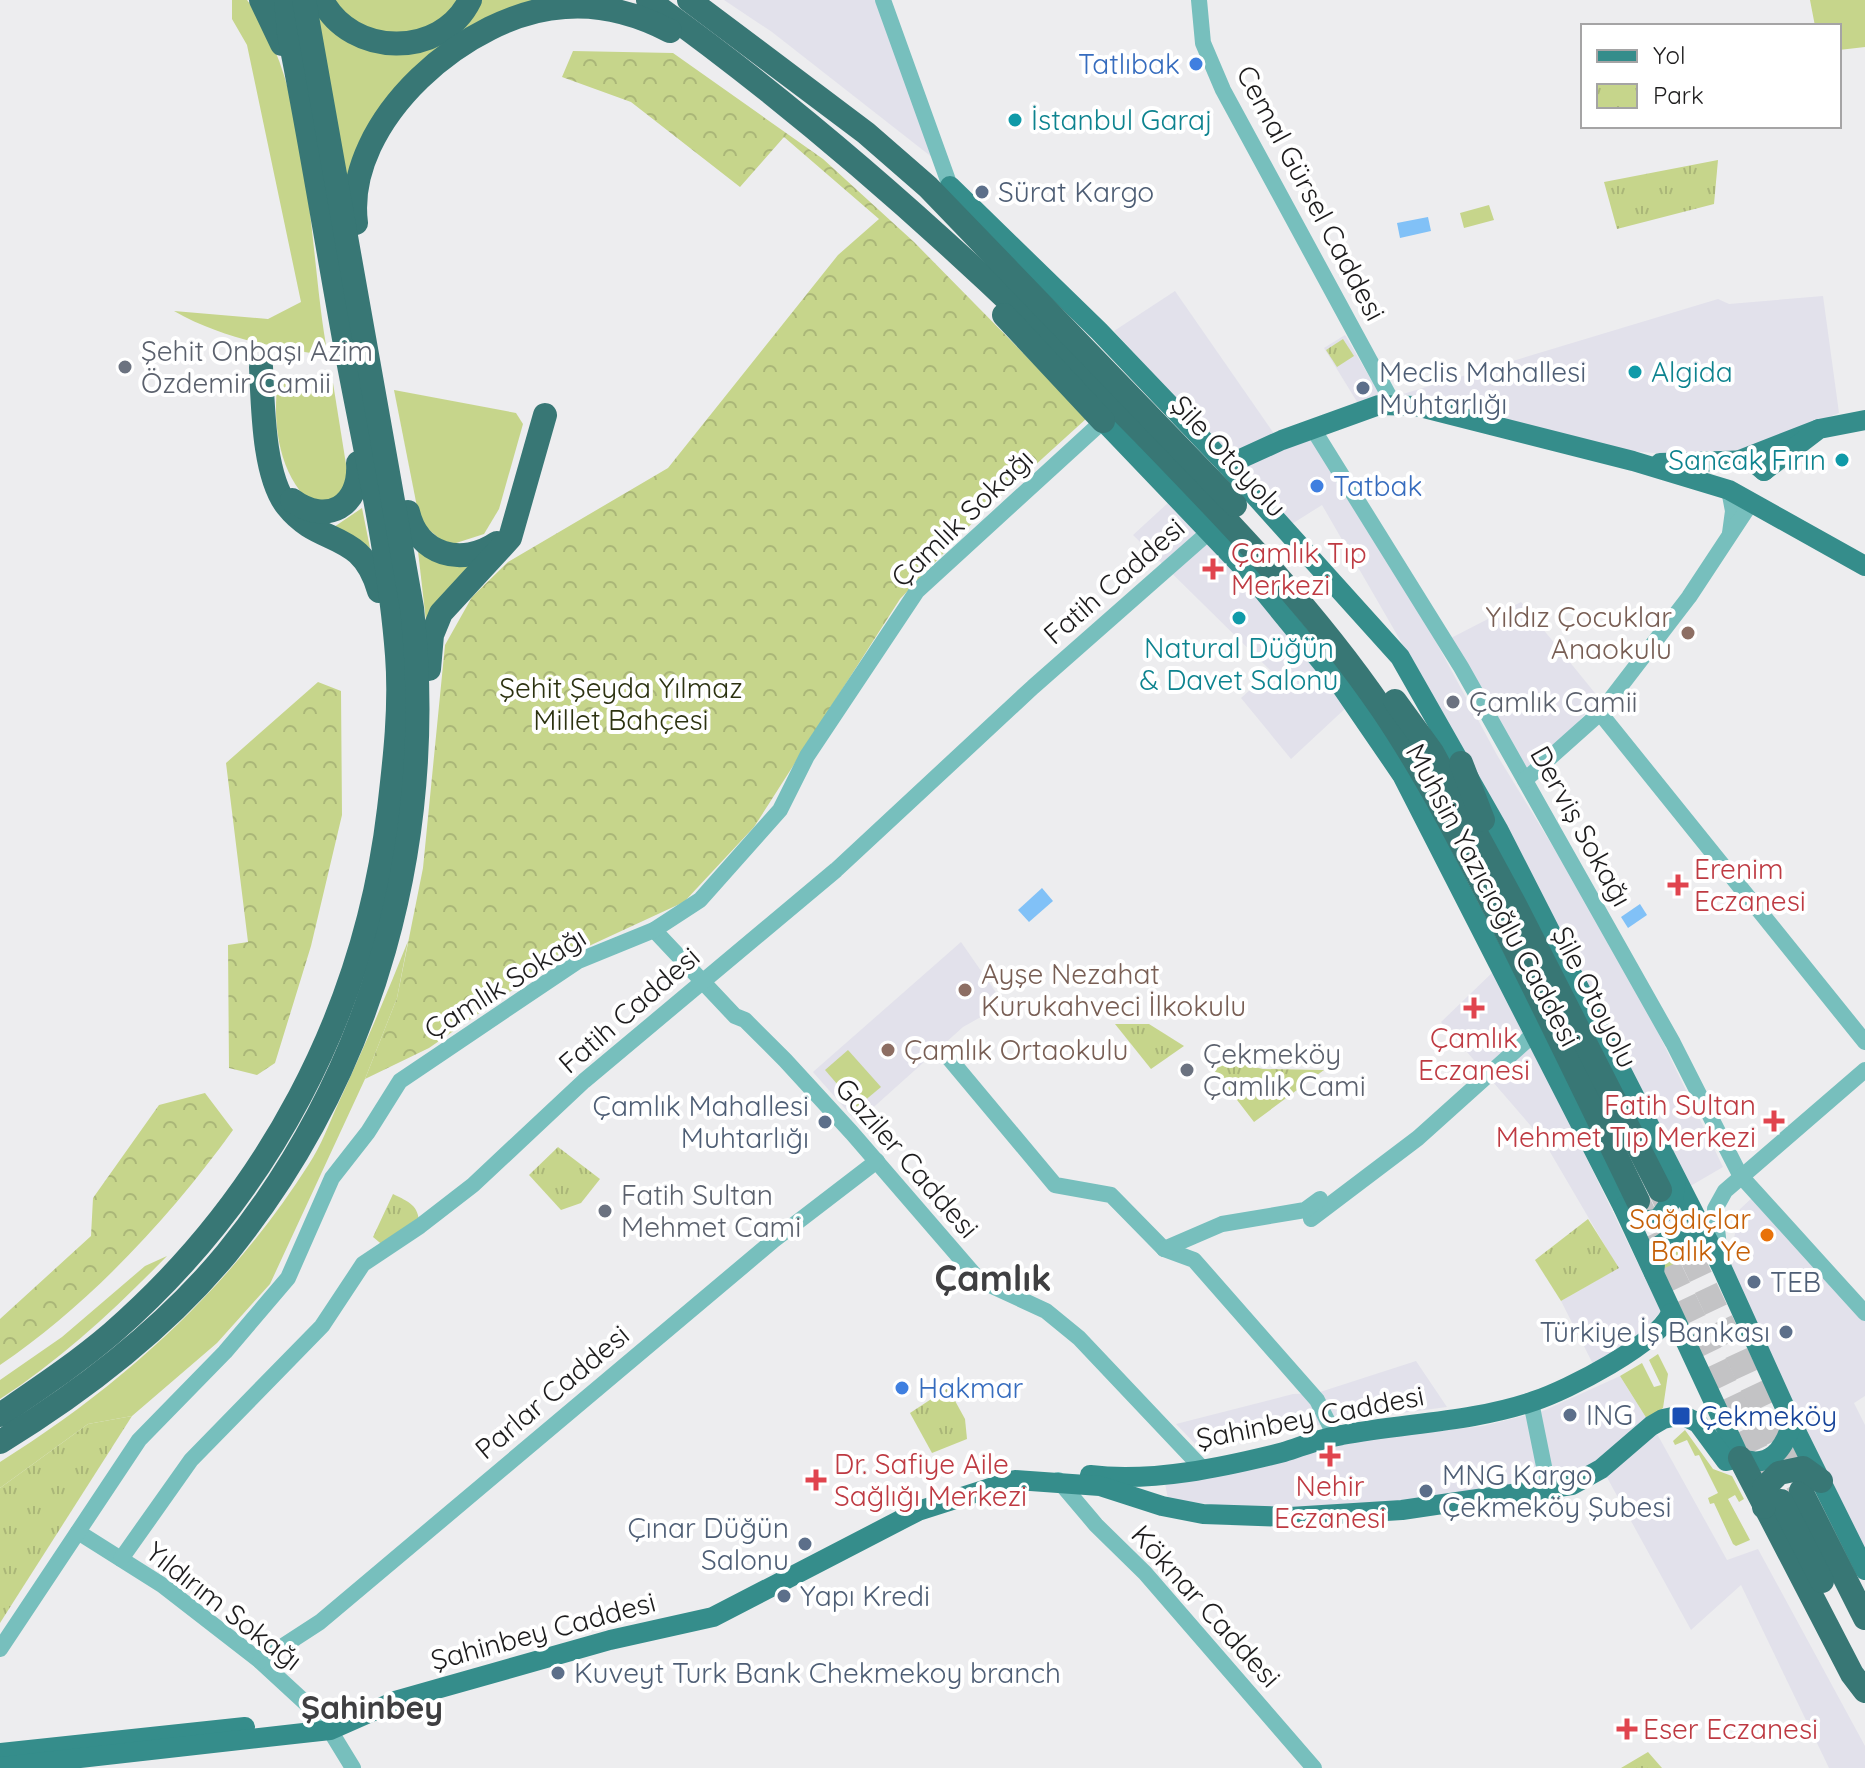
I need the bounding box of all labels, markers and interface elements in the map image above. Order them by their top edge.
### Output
legend [1581,24,1841,128]
text: Yol [1653,40,1685,70]
place label: Tatlıbak [1078,46,1180,81]
marker: Tatlıbak [1187,55,1205,73]
street label: Cemal Gürsel Caddesi [1229,59,1394,326]
text: Park [1653,80,1704,110]
place label: İstanbul Garaj [1031,102,1213,137]
marker: İstanbul Garaj [1006,111,1024,129]
place label: Sürat Kargo [998,174,1154,209]
marker: Sürat Kargo [973,183,991,201]
place label: Şehit Onbaşı Azim Özdemir Camii [141,333,373,400]
place label: Meclis Mahallesi Muhtarlığı [1379,354,1586,421]
place label: Algida [1651,354,1733,389]
marker: Şehit Onbaşı Azim Özdemir Camii [116,358,134,376]
marker: Algida [1626,363,1644,381]
marker: Meclis Mahallesi Muhtarlığı [1354,379,1372,397]
street label: Şile Otoyolu [1164,387,1295,524]
street label: Çamlık Sokağı [883,441,1040,594]
place label: Sancak Fırın [1668,442,1826,477]
marker: Sancak Fırın [1833,451,1851,469]
place label: Tatbak [1333,468,1423,503]
marker: Tatbak [1308,477,1326,495]
street label: Fatih Caddesi [1036,510,1191,651]
place label: Çamlık Tıp Merkezi [1231,535,1367,602]
marker: Çamlık Tıp Merkezi [1202,558,1224,580]
place label: Yıldız Çocuklar Anaokulu [1486,599,1672,666]
marker: Natural Düğün & Davet Salonu [1230,609,1248,627]
marker: Yıldız Çocuklar Anaokulu [1679,624,1697,642]
place label: Natural Düğün & Davet Salonu [1140,630,1338,697]
park label: Şehit Şeyda Yılmaz Millet Bahçesi [499,670,743,737]
place label: Çamlık Camii [1469,684,1638,719]
marker: Çamlık Camii [1444,693,1462,711]
street label: Muhsin Yazıcıoğlu Caddesi [1399,737,1588,1052]
street label: Derviş Sokağı [1523,739,1640,912]
place label: Erenim Eczanesi [1694,851,1806,918]
marker: Erenim Eczanesi [1669,876,1687,894]
street label: Çamlık Sokağı [418,919,592,1046]
street label: Şile Otoyolu [1545,920,1646,1073]
street label: Fatih Caddesi [551,939,706,1080]
place label: Ayşe Nezahat Kurukahveci İlkokulu [981,956,1246,1023]
marker: Ayşe Nezahat Kurukahveci İlkokulu [956,981,974,999]
marker: Çamlık Eczanesi [1465,999,1483,1017]
place label: Çamlık Eczanesi [1418,1020,1530,1087]
place label: Çamlık Ortaokulu [904,1032,1128,1067]
place label: Çekmeköy Çamlık Cami [1203,1036,1366,1103]
marker: Çamlık Ortaokulu [879,1041,897,1059]
marker: Çekmeköy Çamlık Cami [1178,1061,1196,1079]
street label: Gaziler Caddesi [828,1070,986,1245]
place label: Fatih Sultan Mehmet Tıp Merkezi [1496,1087,1756,1154]
place label: Çamlık Mahallesi Muhtarlığı [593,1088,809,1155]
marker: Fatih Sultan Mehmet Tıp Merkezi [1763,1110,1785,1132]
marker: Çamlık Mahallesi Muhtarlığı [816,1113,834,1131]
place label: Fatih Sultan Mehmet Cami [621,1177,801,1244]
place label: Sağdıçlar Balık Ye [1629,1201,1751,1268]
marker: Fatih Sultan Mehmet Cami [596,1202,614,1220]
marker: Sağdıçlar Balık Ye [1758,1226,1776,1244]
district label: Çamlık [934,1255,1052,1300]
place label: TEB [1770,1264,1821,1299]
marker: TEB [1745,1273,1763,1291]
place label: Türkiye İş Bankası [1539,1314,1770,1349]
street label: Parlar Caddesi [468,1317,636,1466]
marker: Türkiye İş Bankası [1777,1323,1795,1341]
place label: Hakmar [918,1370,1024,1405]
street label: Şahinbey Caddesi [1193,1377,1427,1456]
marker: Hakmar [893,1379,911,1397]
place label: ING [1586,1397,1633,1432]
place label: Çekmeköy [1699,1398,1837,1433]
marker: Çekmeköy [1670,1405,1692,1427]
marker: ING [1561,1406,1579,1424]
place label: Dr. Safiye Aile Sağlığı Merkezi [834,1446,1027,1513]
marker: Nehir Eczanesi [1321,1447,1339,1465]
place label: MNG Kargo Çekmeköy Şubesi [1442,1457,1671,1524]
place label: Nehir Eczanesi [1274,1468,1386,1535]
marker: Dr. Safiye Aile Sağlığı Merkezi [805,1469,827,1491]
marker: MNG Kargo Çekmeköy Şubesi [1417,1482,1435,1500]
place label: Çınar Düğün Salonu [627,1510,789,1577]
street label: Köknar Caddesi [1124,1517,1288,1694]
street label: Yıldırım Sokağı [139,1534,309,1677]
marker: Çınar Düğün Salonu [796,1535,814,1553]
place label: Yapı Kredi [800,1578,930,1613]
street label: Şahinbey Caddesi [427,1584,659,1677]
marker: Yapı Kredi [775,1587,793,1605]
place label: Kuveyt Turk Bank Chekmekoy branch [574,1655,1061,1690]
marker: Kuveyt Turk Bank Chekmekoy branch [549,1664,567,1682]
district label: Şahinbey [301,1687,443,1727]
place label: Eser Eczanesi [1643,1711,1818,1746]
marker: Eser Eczanesi [1618,1720,1636,1738]

